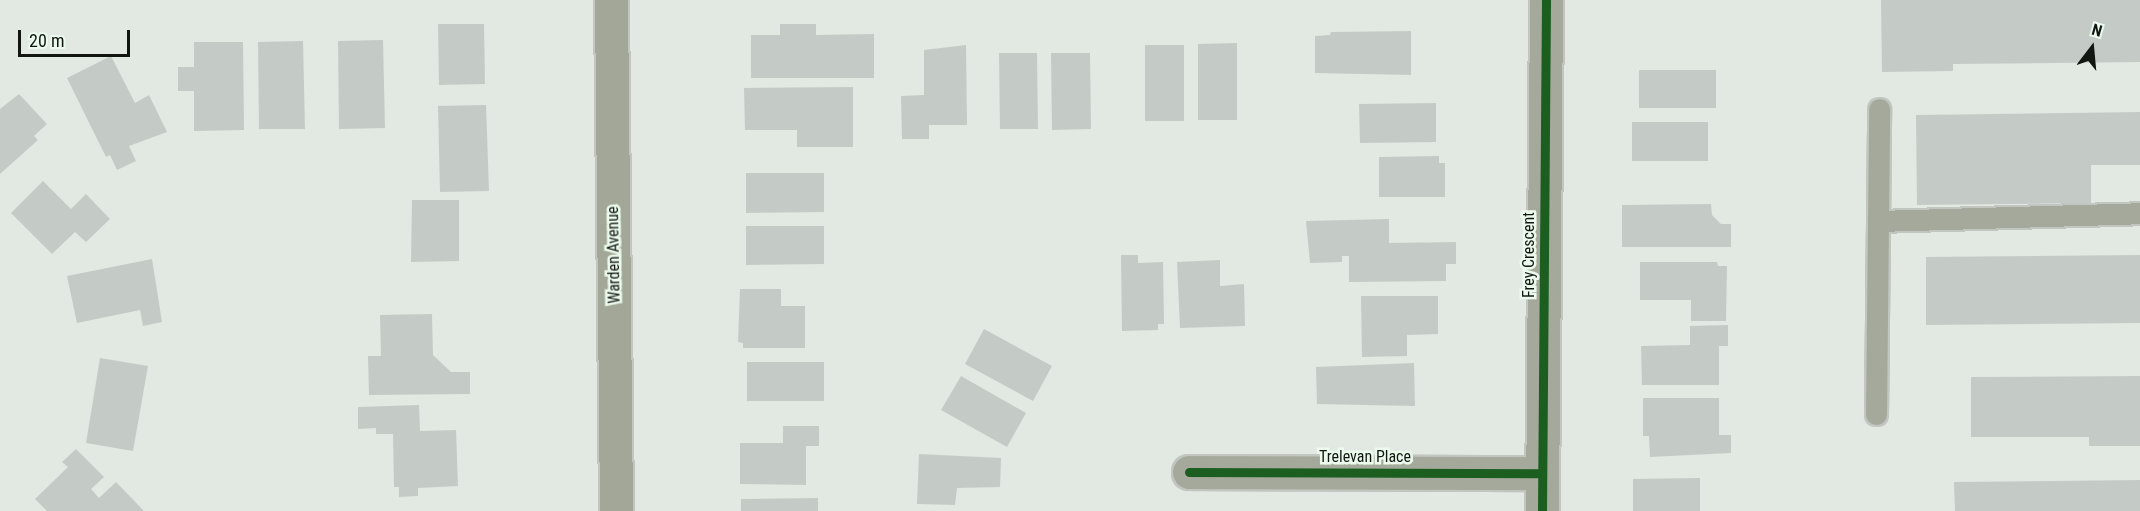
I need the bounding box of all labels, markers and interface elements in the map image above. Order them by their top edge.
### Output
scale bar [21,18,134,56]
north arrow [2062,18,2122,78]
text: N [2090,20,2104,41]
text: 20 m [29,30,64,51]
street label: Warden Avenue [604,206,624,304]
street label: Frey Crescent [1519,212,1539,298]
street label: Trelevan Place [1319,447,1411,467]

